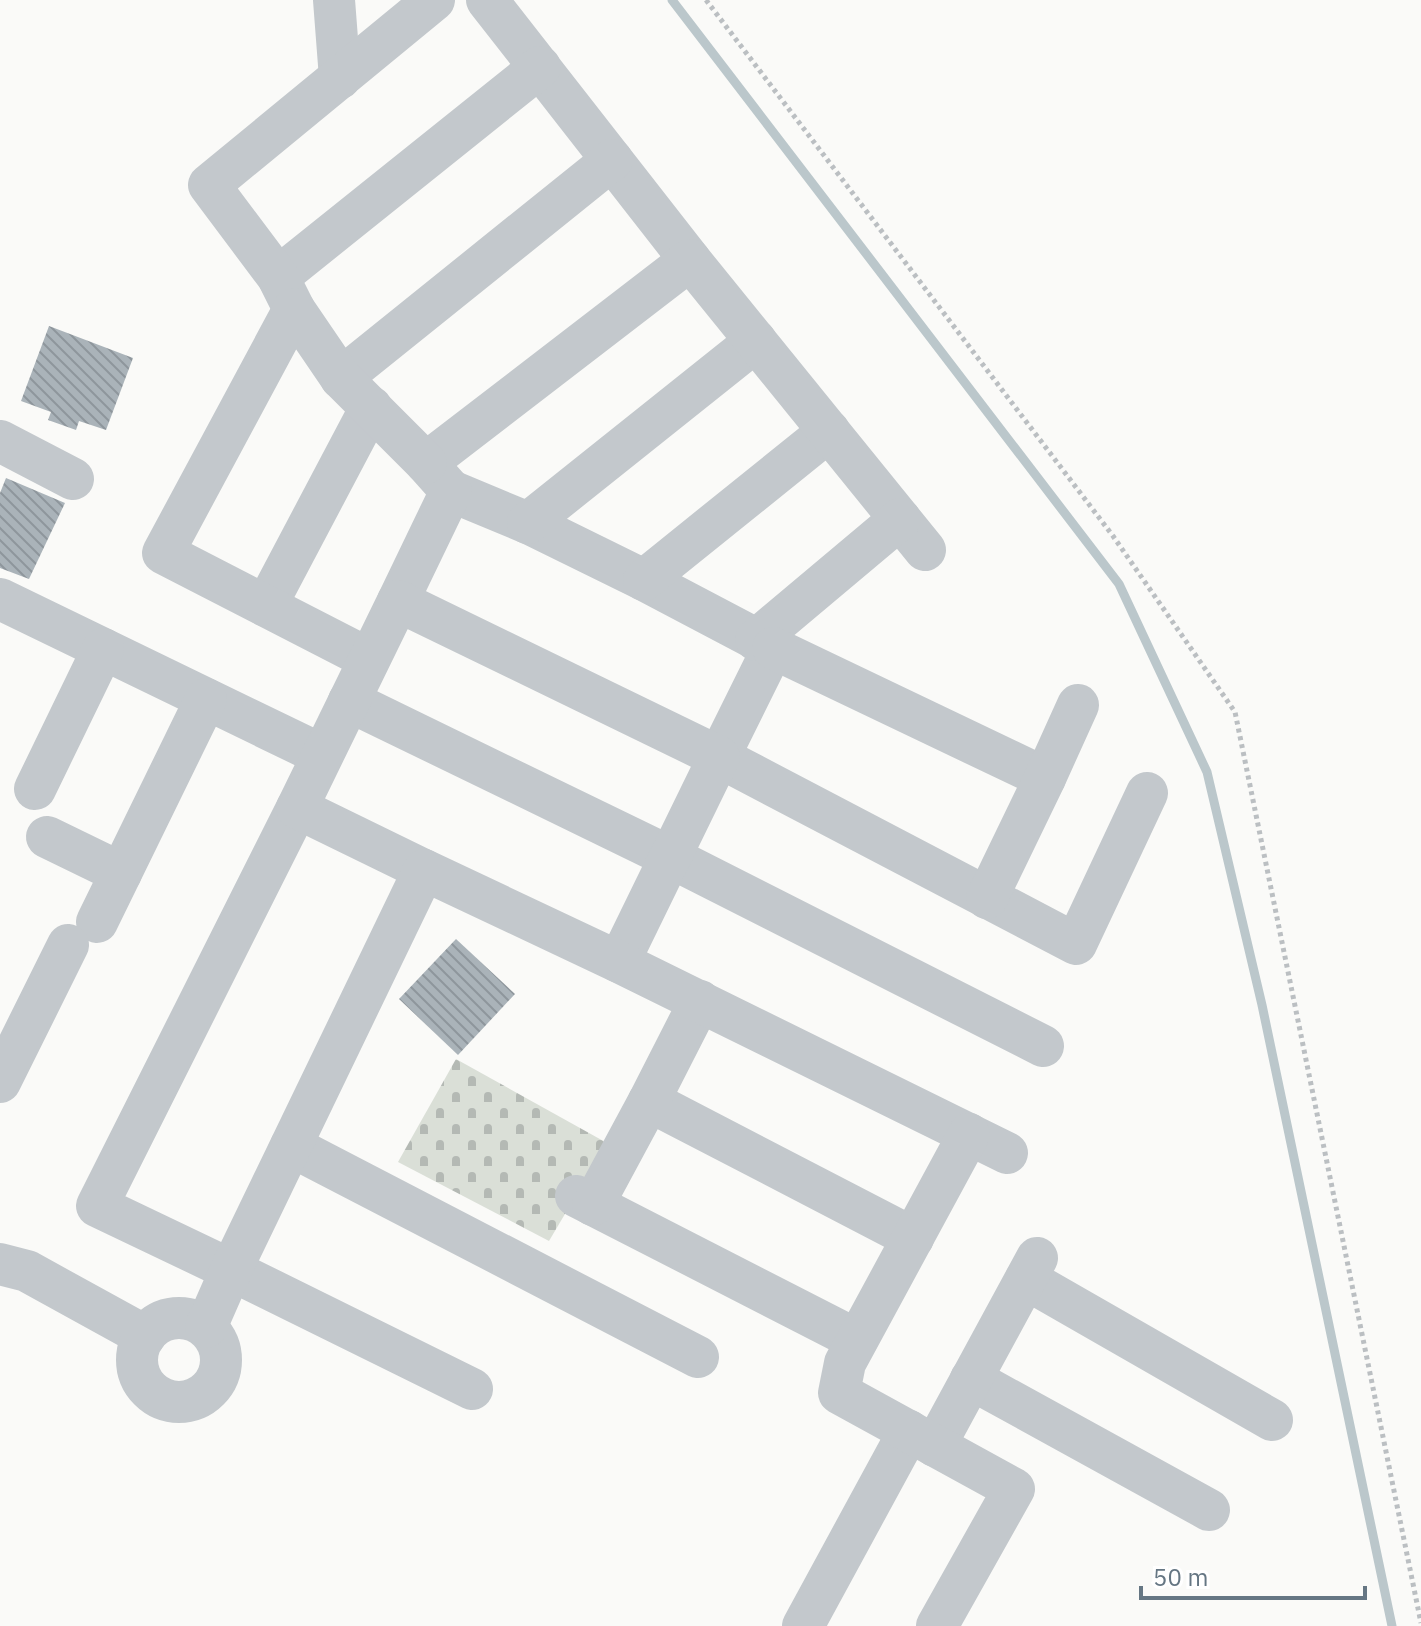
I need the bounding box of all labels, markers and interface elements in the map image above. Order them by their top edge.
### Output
scale bar [1141,1550,1365,1600]
text: 50 m [1153,1561,1208,1593]

